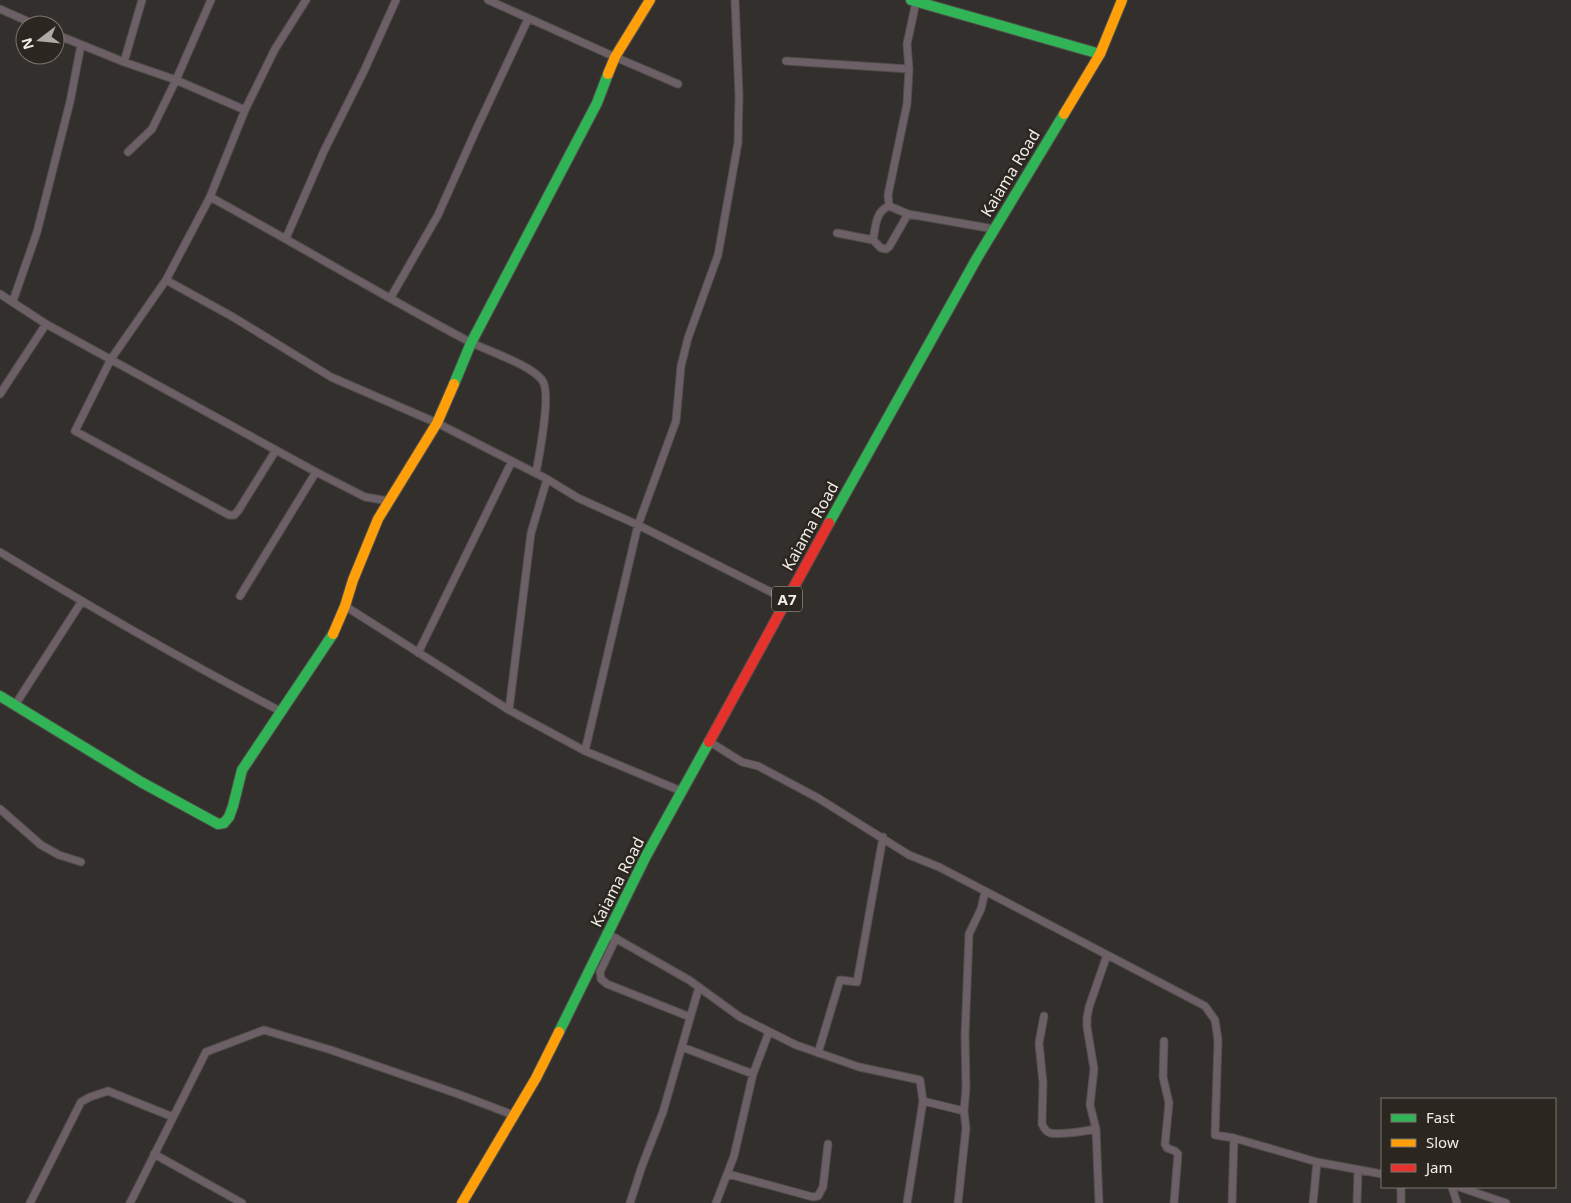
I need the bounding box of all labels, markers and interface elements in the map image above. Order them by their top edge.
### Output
north arrow [15,15,65,65]
text: N [16,36,38,52]
street label: Kaiama Road [975,125,1045,221]
street label: Kaiama Road [776,478,844,574]
road number: A7 [772,586,802,612]
street label: Kaiama Road [585,833,649,931]
legend [1381,1098,1556,1188]
text: Fast [1426,1107,1455,1127]
text: Slow [1426,1132,1459,1152]
text: Jam [1424,1157,1453,1177]

